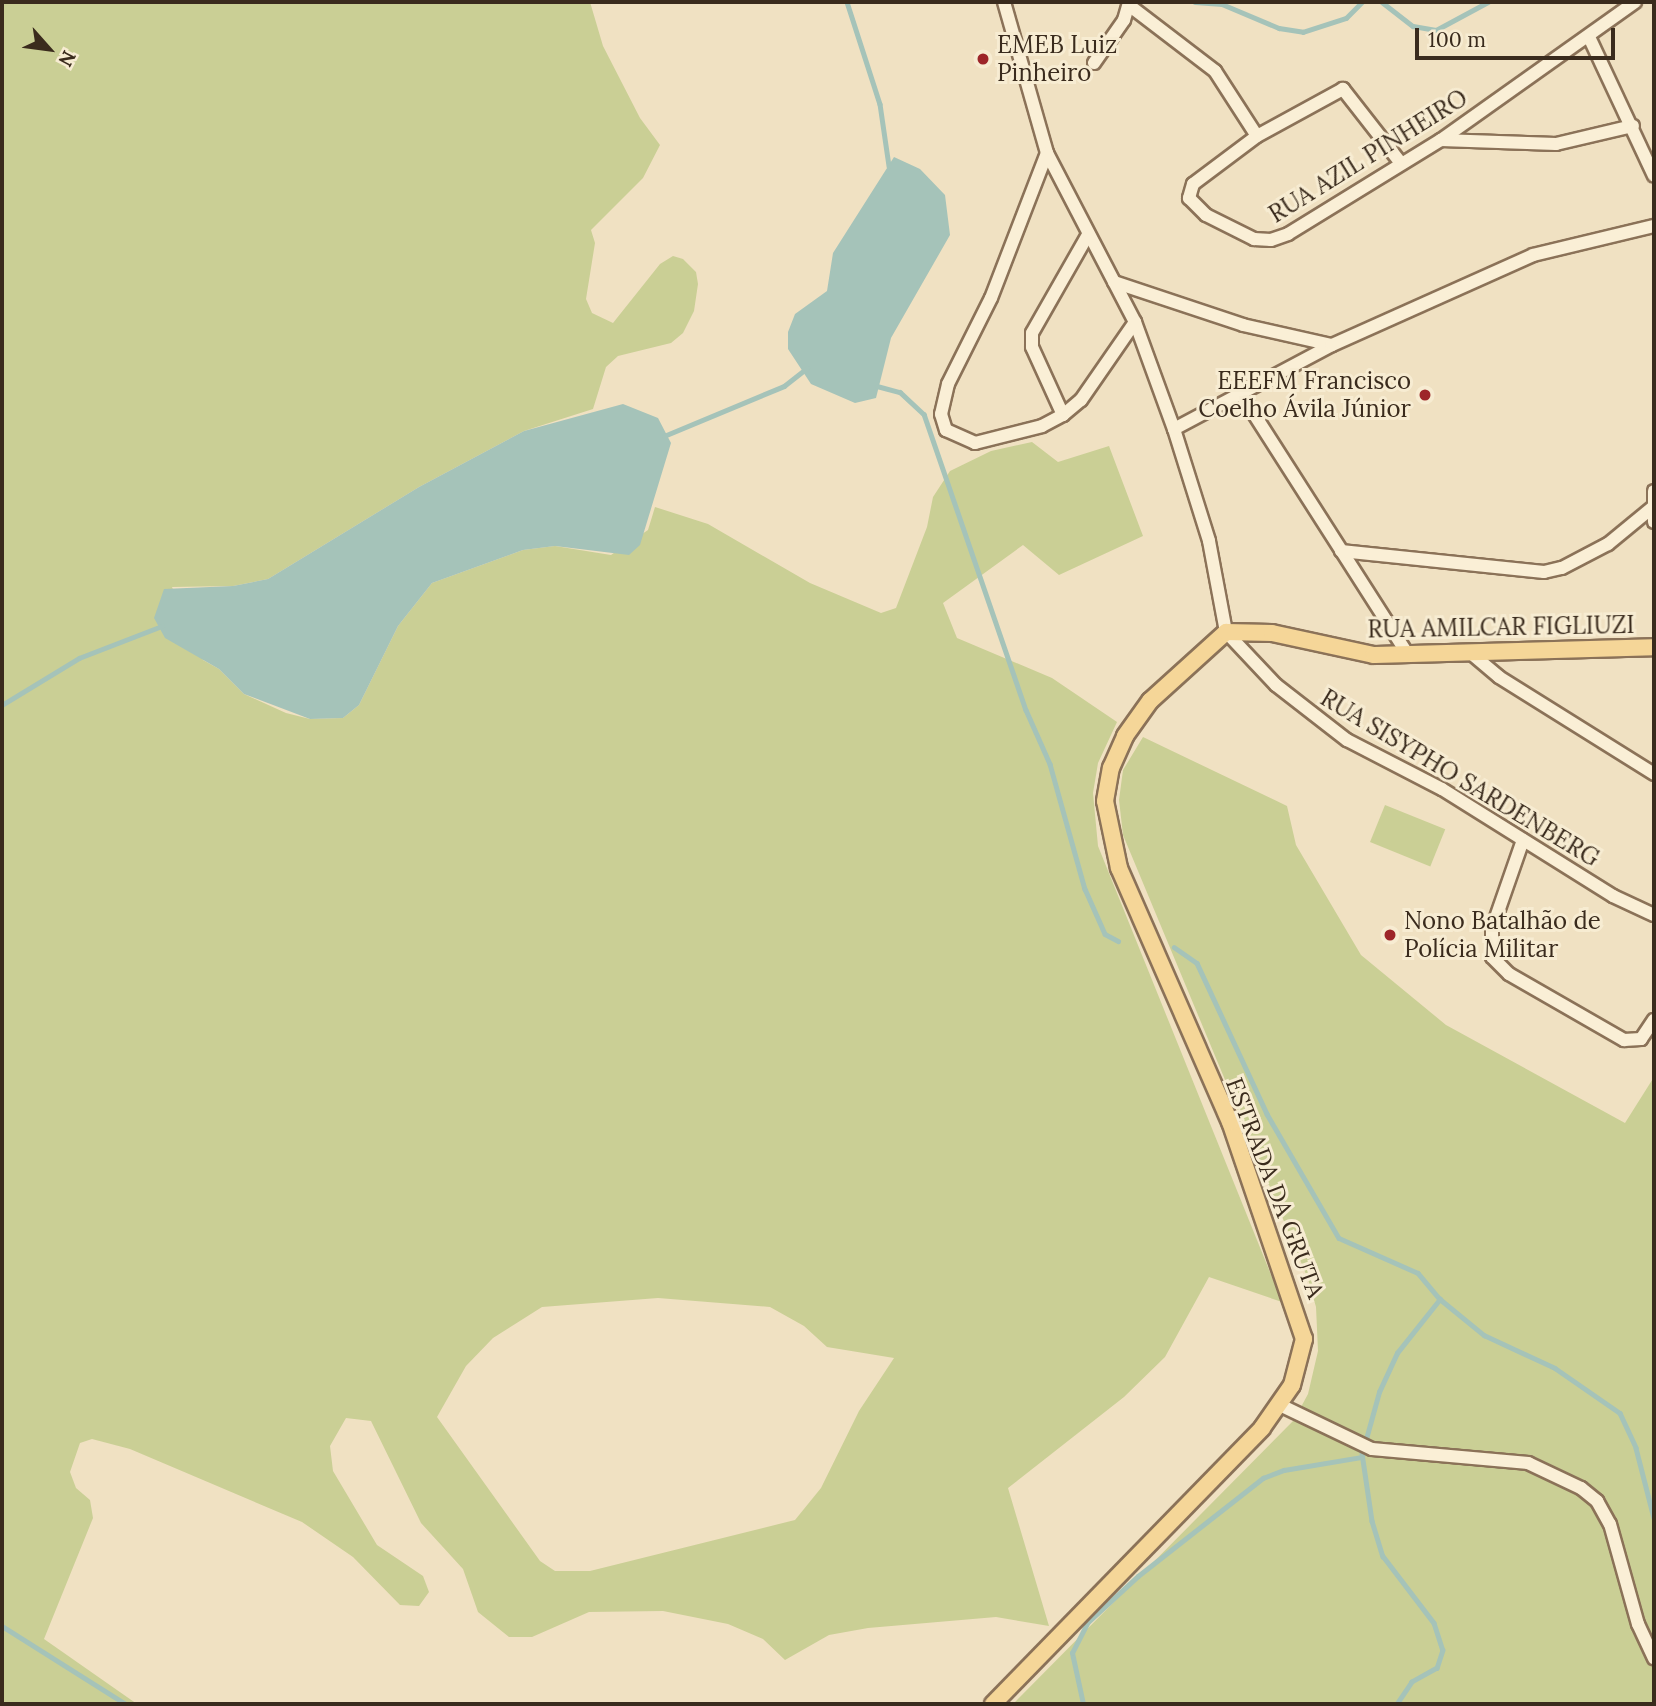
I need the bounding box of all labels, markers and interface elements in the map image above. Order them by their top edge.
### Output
north arrow [14,14,84,84]
scale bar [1418,14,1618,58]
text: 100 m [1428,26,1486,53]
place label: EMEB Luiz Pinheiro [997,31,1117,87]
text: N [53,47,82,71]
marker: EMEB Luiz Pinheiro [975,51,991,67]
street label: RUA AZIL PINHEIRO [1264,83,1472,229]
place label: EEEFM Francisco Coelho Ávila Júnior [1198,367,1411,423]
marker: EEEFM Francisco Coelho Ávila Júnior [1417,387,1433,403]
street label: RUA AMILCAR FIGLIUZI [1367,610,1635,644]
street label: RUA SISYPHO SARDENBERG [1315,683,1605,873]
place label: Nono Batalhão de Polícia Militar [1404,907,1601,963]
marker: Nono Batalhão de Polícia Militar [1382,927,1398,943]
street label: ESTRADA DA GRUTA [1220,1074,1330,1302]

